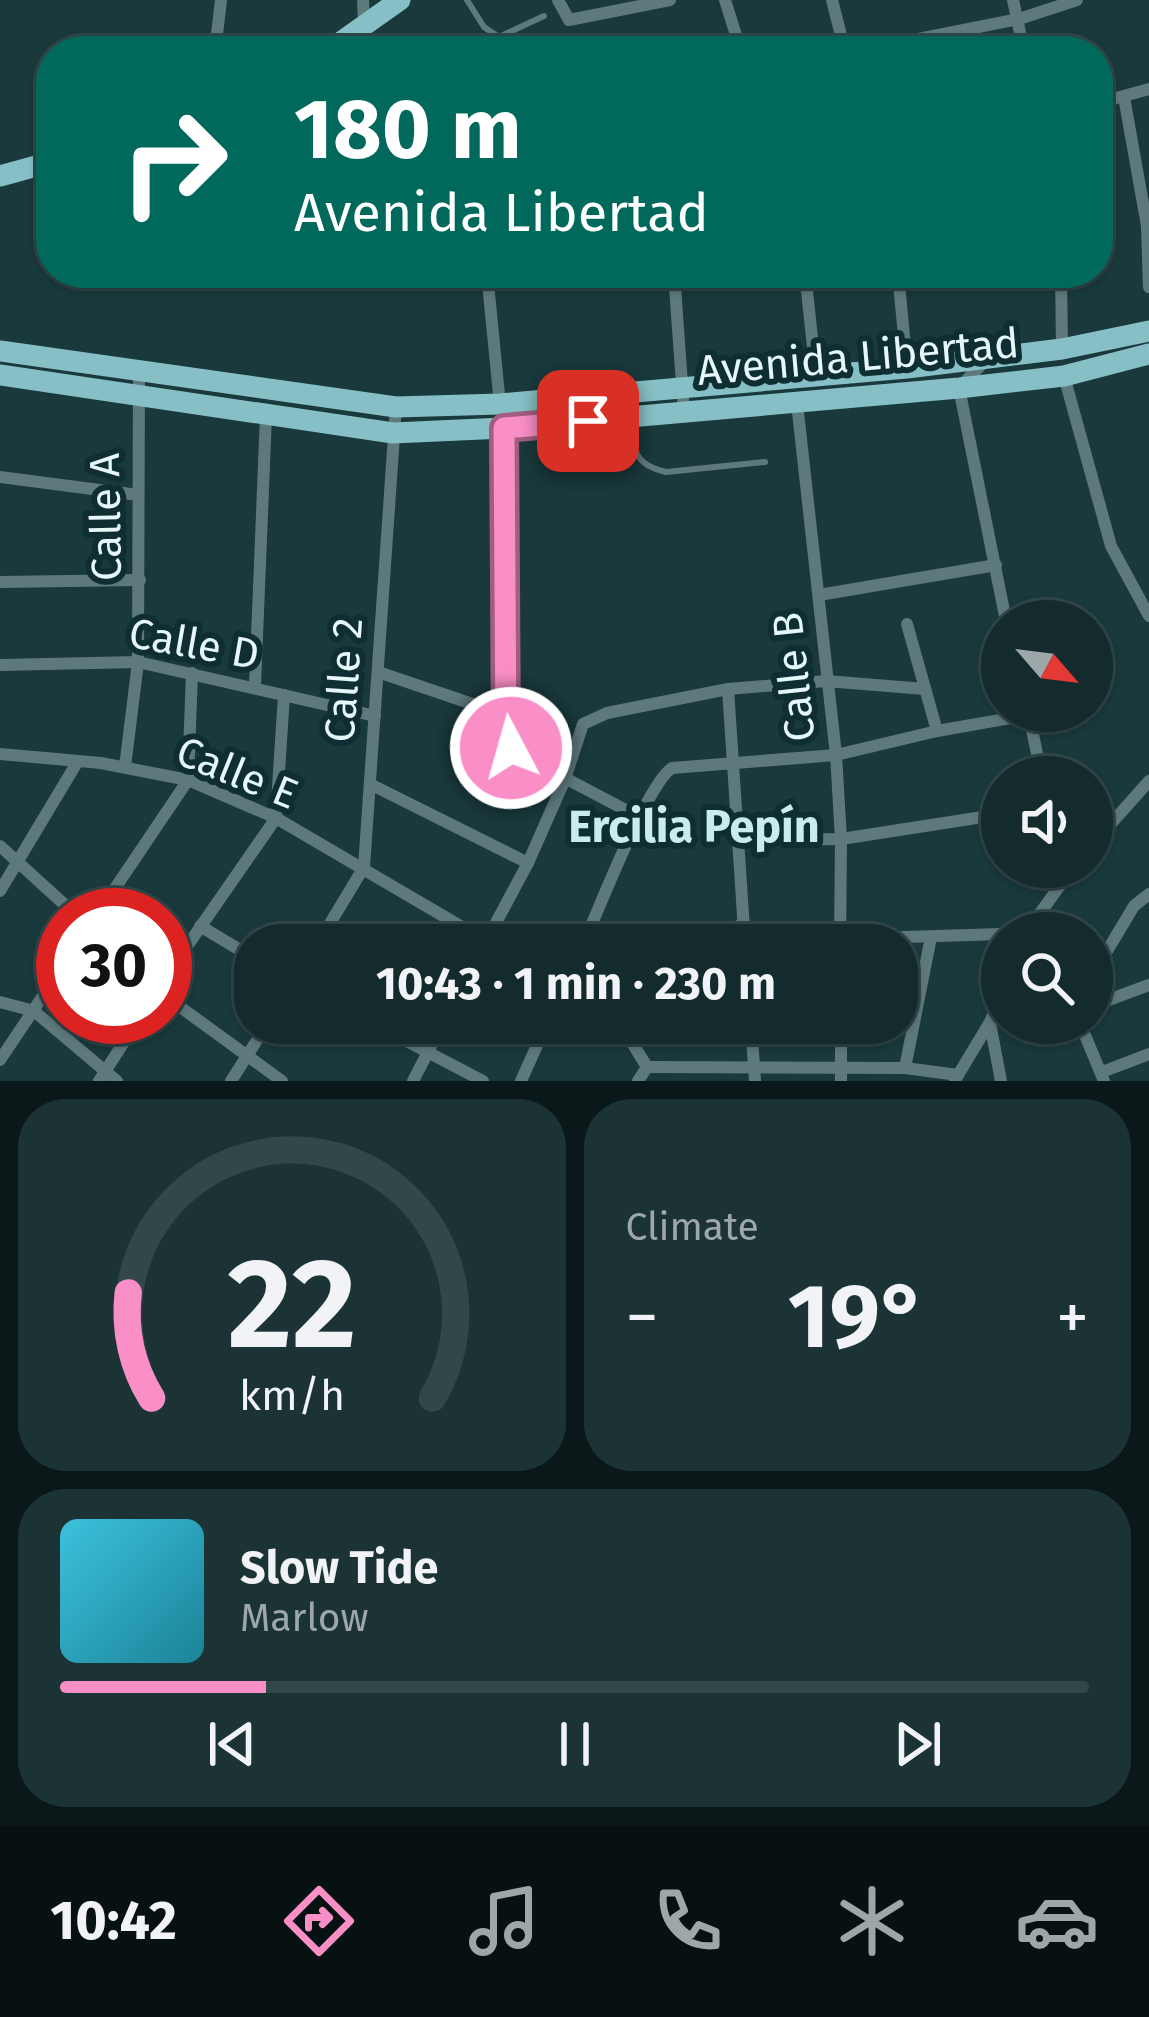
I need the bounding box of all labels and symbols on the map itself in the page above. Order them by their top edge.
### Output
street label: Avenida Libertad [695,318,1021,396]
pin [537,370,639,472]
street label: Calle A [80,453,132,581]
north arrow [981,600,1113,732]
street label: Calle D [125,608,263,680]
street label: Calle B [762,610,826,744]
street label: Calle 2 [315,616,373,744]
position arrow [448,685,574,811]
street label: Calle E [169,726,305,820]
district label: Ercilia Pepín [568,800,820,854]
speed limit sign: 30 [36,888,192,1044]

